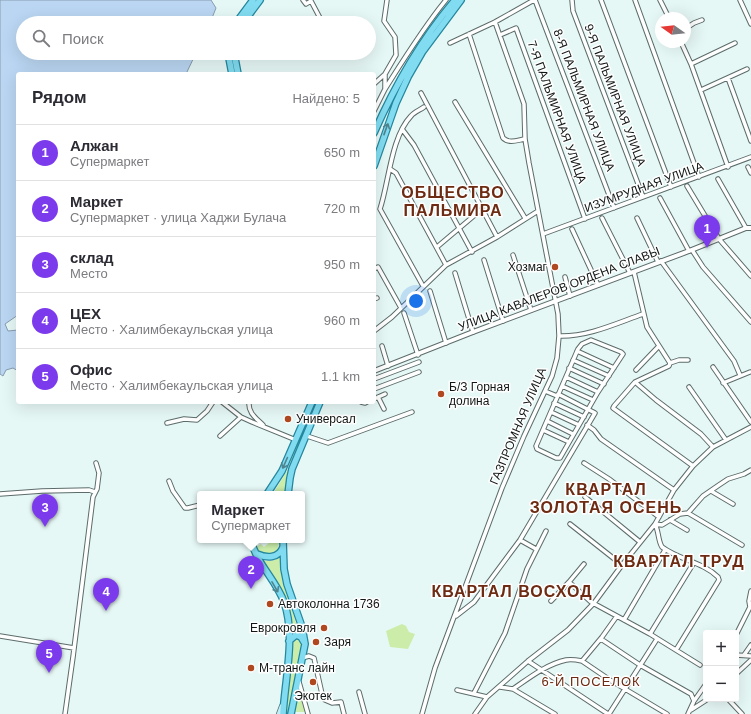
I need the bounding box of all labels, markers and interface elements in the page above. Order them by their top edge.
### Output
north arrow [655,12,691,48]
search box [16,16,376,60]
street label: 9-Я ПАЛЬМИРНАЯ УЛИЦА [581,22,649,168]
icon: search [30,27,52,49]
street label: 8-Я ПАЛЬМИРНАЯ УЛИЦА [550,27,618,173]
text: Поиск [62,30,104,47]
street label: 7-Я ПАЛЬМИРНАЯ УЛИЦА [525,39,589,185]
text: Рядом [32,88,87,107]
text: Найдено: 5 [292,91,360,106]
one-way arrow [383,123,391,135]
text: Алжан [70,137,119,154]
text: 1 [41,145,49,160]
text: 650 m [324,145,360,160]
text: Супермаркет [70,154,149,169]
street label: ИЗУМРУДНАЯ УЛИЦА [583,159,705,215]
district label: ОБЩЕСТВО ПАЛЬМИРА [401,184,505,219]
text: Маркет [70,193,123,210]
text: 2 [41,201,49,216]
text: 720 m [324,201,360,216]
text: Супермаркет · улица Хаджи Булача [70,210,286,225]
pin: 1 [694,215,720,248]
street label: УЛИЦА КАВАЛЕРОВ ОРДЕНА СЛАВЫ [456,244,662,334]
text: склад [70,249,113,266]
text: 3 [41,257,49,272]
text: 950 m [324,257,360,272]
place label: Хозмаг [508,260,548,274]
marker: Хозмаг [550,262,560,272]
text: Место [70,266,108,281]
your location [406,291,426,311]
text: ЦЕХ [70,305,101,322]
text: 4 [41,313,49,328]
text: 960 m [324,313,360,328]
text: Место · Халимбекаульская улица [70,322,273,337]
text: Офис [70,361,112,378]
street label: ГАЗПРОМНАЯ УЛИЦА [487,365,549,487]
text: 5 [41,369,49,384]
text: 1.1 km [321,369,360,384]
text: Место · Халимбекаульская улица [70,378,273,393]
place label: Б/З Горная долина [449,380,510,408]
marker: Б/З Горная долина [436,389,446,399]
place label: Универсал [296,412,356,426]
marker: Универсал [283,414,293,424]
one-way arrow [281,457,288,469]
district label: КВАРТАЛ ЗОЛОТАЯ ОСЕНЬ [530,481,682,516]
popup [197,491,305,543]
pin: 3 [32,494,58,527]
text: Маркет [211,501,265,518]
text: Супермаркет [211,518,291,533]
district label: КВАРТАЛ ТРУД [613,553,745,570]
pin: 2 [238,556,264,589]
pin: 4 [93,578,119,611]
one-way arrow [272,581,280,593]
district label: КВАРТАЛ ВОСХОД [431,583,593,600]
place label: Автоколонна 1736 [278,597,380,611]
marker: Автоколонна 1736 [265,599,275,609]
place label: Еврокровля [250,621,316,635]
marker: Еврокровля [319,623,329,633]
map controls [703,630,739,702]
button: + [703,630,739,666]
place label: Заря [324,635,351,649]
marker: Заря [311,637,321,647]
pin: 5 [36,640,62,673]
place label: М-транс лайн [259,661,335,675]
marker: М-транс лайн [246,663,256,673]
button: − [703,666,739,702]
district label: 6-Й ПОСЕЛОК [541,674,641,689]
marker: Экотек [308,677,318,687]
place label: Экотек [294,689,333,703]

